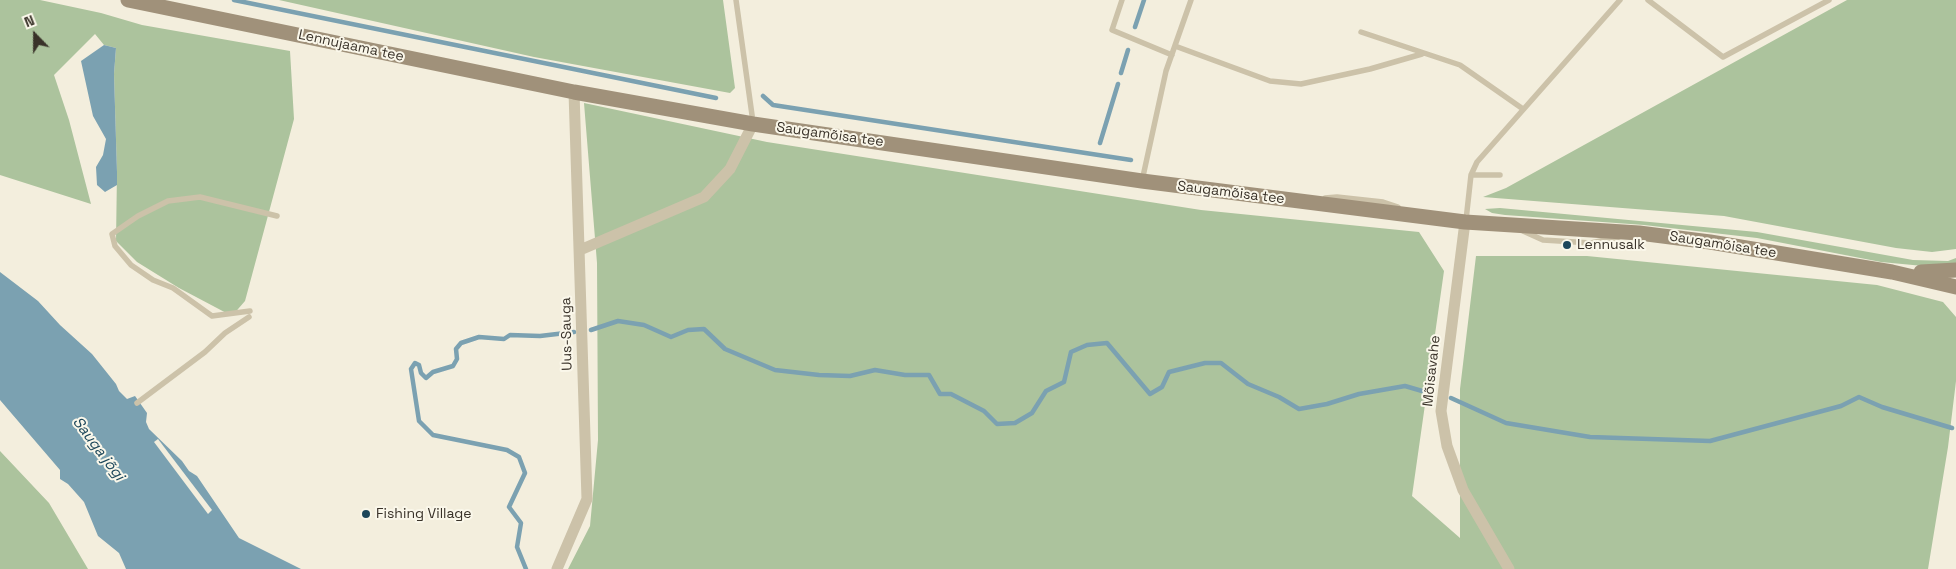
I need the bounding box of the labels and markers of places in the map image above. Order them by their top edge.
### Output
place label: Lennusalk [1577,237,1645,253]
marker: Lennusalk [1561,239,1573,251]
place label: Fishing Village [376,506,472,522]
marker: Fishing Village [360,508,372,520]

